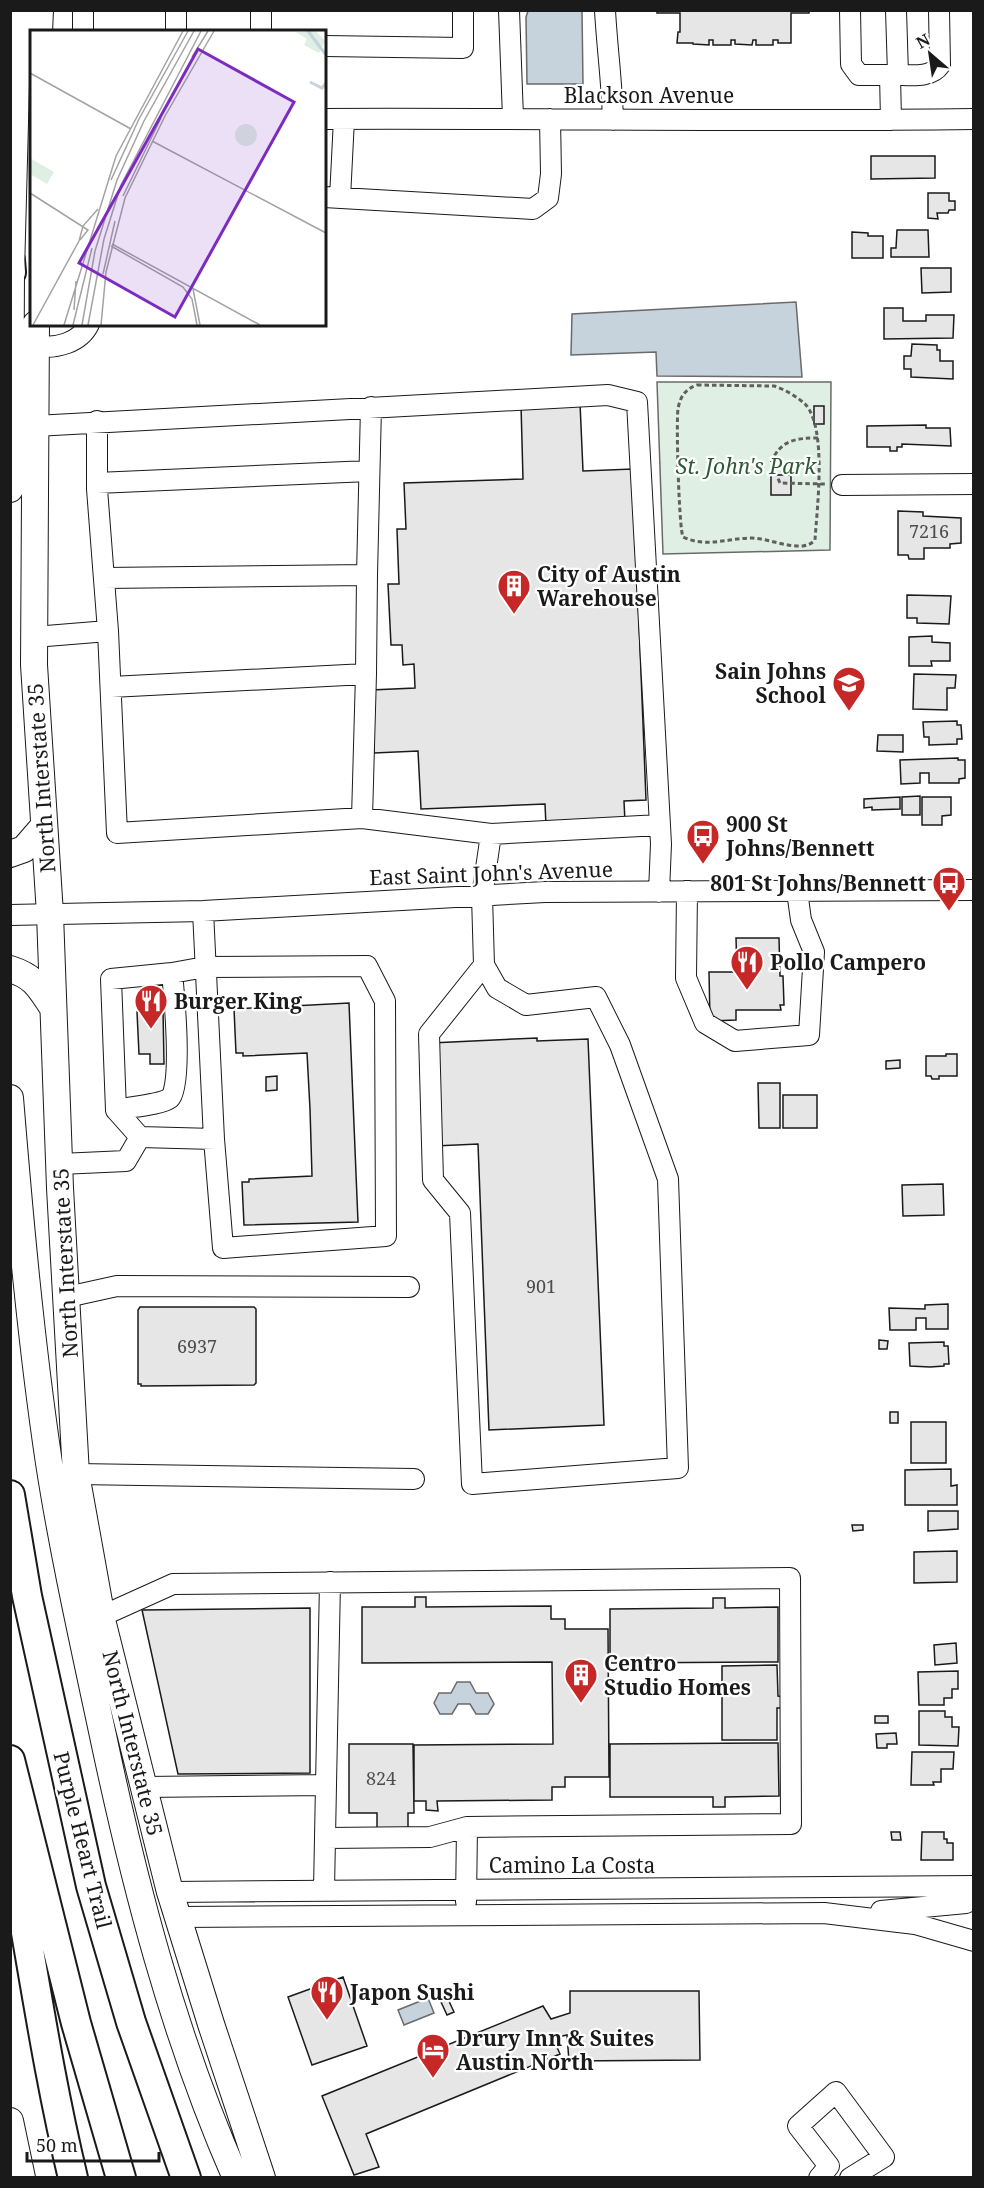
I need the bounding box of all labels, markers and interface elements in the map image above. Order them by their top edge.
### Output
north arrow [900,24,960,84]
text: N [912,28,934,54]
inset map [30,30,326,326]
street label: Blackson Avenue [564,81,734,109]
park label: St. John's Park [676,452,817,480]
house number: 7216 [909,519,949,543]
place label: City of Austin Warehouse [537,560,681,612]
building icon: City of Austin Warehouse [496,568,532,615]
place label: Sain Johns School [715,657,827,709]
school or university icon: Sain Johns School [831,665,867,712]
street label: North Interstate 35 [20,682,62,874]
place label: 900 St Johns/Bennett [725,810,875,862]
bus stop icon: 900 St Johns/Bennett [685,818,721,865]
street label: East Saint John's Avenue [369,855,613,891]
bus stop icon: 801 St Johns/Bennett [931,865,967,912]
place label: 801 St Johns/Bennett [710,869,926,897]
restaurant icon: Pollo Campero [729,944,765,991]
place label: Pollo Campero [770,948,926,976]
restaurant icon: Burger King [133,983,169,1030]
place label: Burger King [174,987,302,1015]
street label: North Interstate 35 [46,1167,84,1359]
house number: 901 [526,1274,556,1298]
house number: 6937 [177,1334,217,1358]
street label: North Interstate 35 [96,1647,170,1839]
place label: Centro Studio Homes [604,1649,751,1701]
building icon: Centro Studio Homes [563,1657,599,1704]
street label: Purple Heart Trail [47,1748,119,1932]
house number: 824 [366,1766,396,1790]
street label: Camino La Costa [489,1851,655,1879]
restaurant icon: Japon Sushi [309,1974,345,2021]
place label: Japon Sushi [349,1978,475,2006]
place label: Drury Inn & Suites Austin North [456,2024,654,2076]
hotel icon: Drury Inn & Suites Austin North [415,2032,451,2079]
scale bar [27,2125,159,2163]
text: 50 m [36,2133,78,2157]

